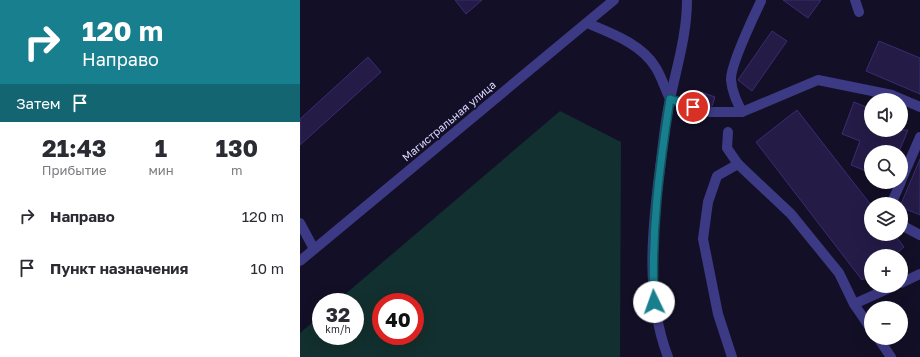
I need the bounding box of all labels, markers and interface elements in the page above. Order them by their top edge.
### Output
text: 120 m [82,14,163,47]
icon: right [16,16,68,68]
text: Направо [82,48,159,70]
street label: Магистральная улица [399,78,498,164]
pin [676,90,710,124]
icon: arrive [69,92,91,114]
map controls [864,93,908,345]
button: sound [864,93,908,137]
text: Затем [16,94,61,112]
icon: arrive [682,96,704,118]
text: 21:43 [42,133,106,162]
text: 1 [155,133,167,162]
text: 130 [216,133,258,162]
button: search [864,145,908,189]
text: Прибытие [42,162,107,178]
text: мин [148,162,174,178]
text: m [231,162,243,178]
button: layers [864,197,908,241]
icon: right [16,205,38,227]
text: Направо [50,207,115,225]
text: 120 m [242,207,284,225]
button: + [864,249,908,293]
icon: arrive [16,257,38,279]
text: Пункт назначения [50,259,188,277]
text: 10 m [250,259,284,277]
position arrow [633,281,675,323]
speed limit sign: 40 [372,293,424,345]
button: − [864,301,908,345]
text: 32 [326,302,350,326]
text: km/h [325,323,351,335]

